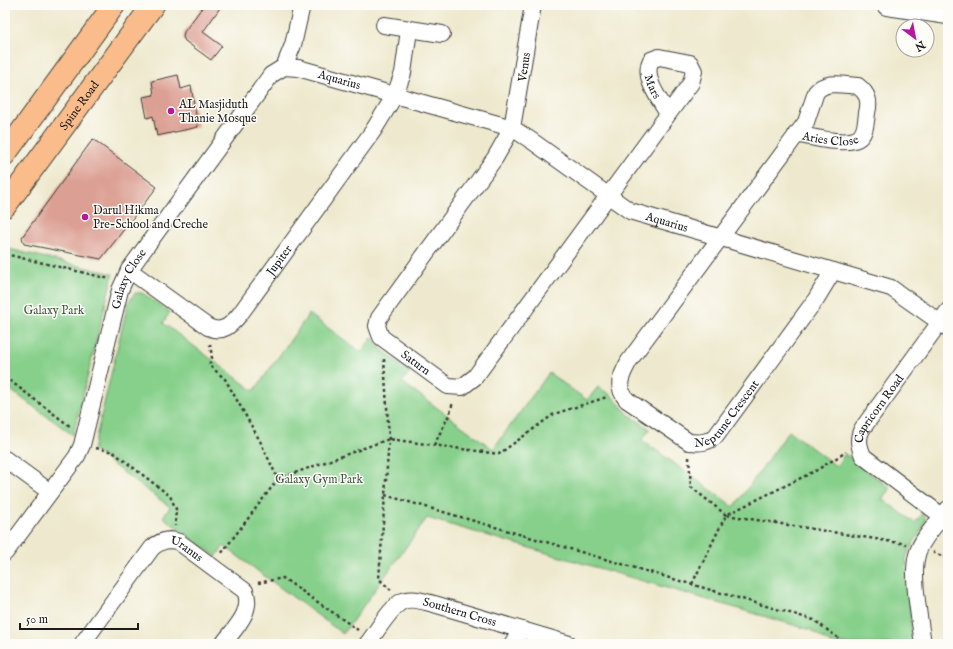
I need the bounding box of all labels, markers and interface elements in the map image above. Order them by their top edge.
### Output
north arrow [895,18,935,58]
text: N [912,37,928,54]
street label: Venus [515,51,534,84]
street label: Aquarius [315,67,362,93]
street label: Mars [641,73,664,102]
street label: Spine Road [56,78,103,133]
place label: AL Masjiduth Thanie Mosque [178,97,257,127]
marker: AL Masjiduth Thanie Mosque [166,106,176,116]
street label: Aries Close [800,128,861,149]
place label: Darul Hikma Pre-School and Creche [93,203,208,232]
street label: Aquarius [643,209,690,236]
marker: Darul Hikma Pre-School and Creche [80,212,90,222]
street label: Jupiter [262,242,296,281]
street label: Galaxy Close [109,246,150,311]
park label: Galaxy Park [24,303,85,318]
street label: Saturn [398,347,434,379]
street label: Capricorn Road [852,371,908,444]
street label: Neptune Crescent [694,377,762,451]
park label: Galaxy Gym Park [275,472,363,487]
street label: Uranus [169,533,206,565]
street label: Southern Cross [421,594,498,630]
scale bar [20,605,138,631]
text: 50 m [26,612,48,627]

